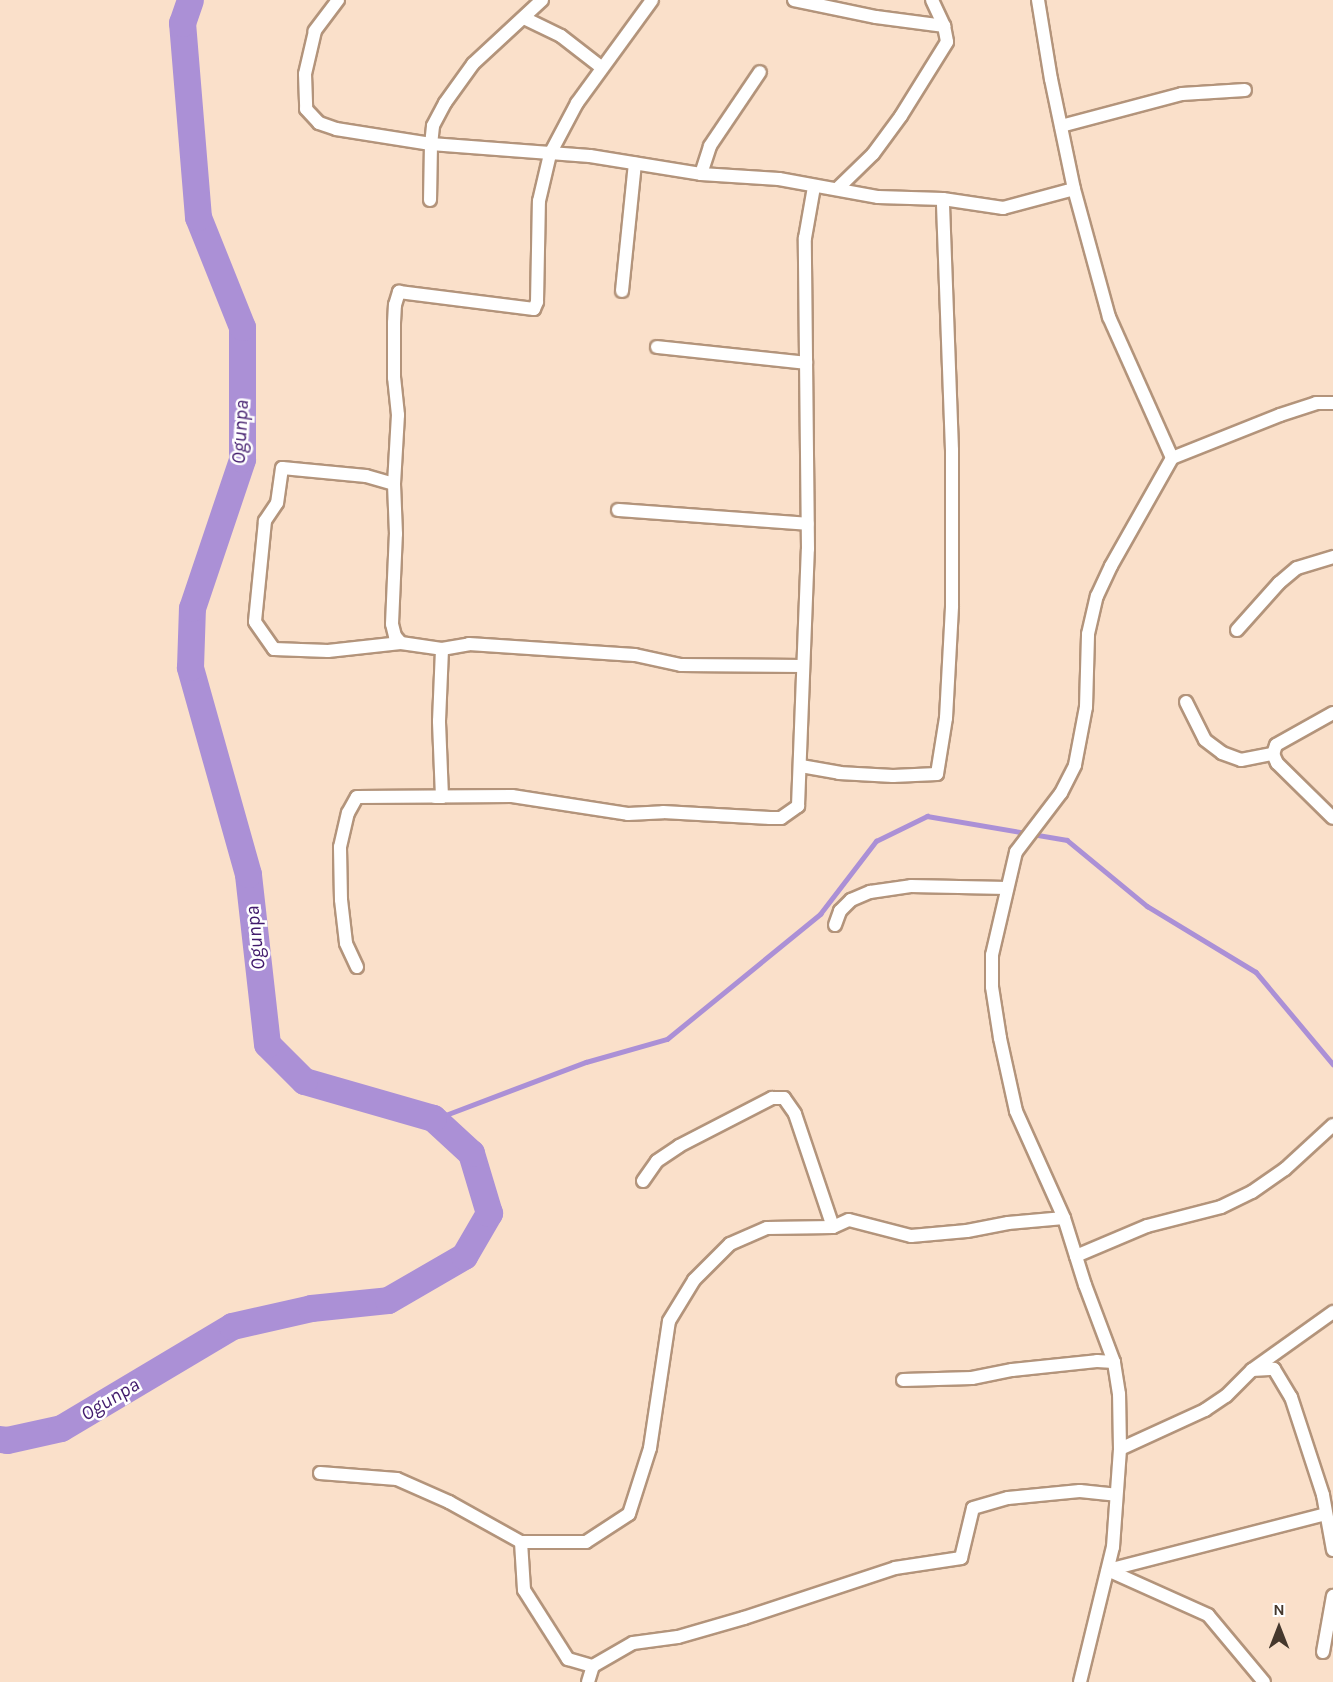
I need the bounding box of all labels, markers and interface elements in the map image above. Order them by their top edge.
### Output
water label: Ogunpa [226,399,254,465]
water label: Ogunpa [240,905,270,971]
water label: Ogunpa [76,1372,144,1426]
north arrow [1249,1598,1309,1658]
text: N [1273,1600,1285,1619]

